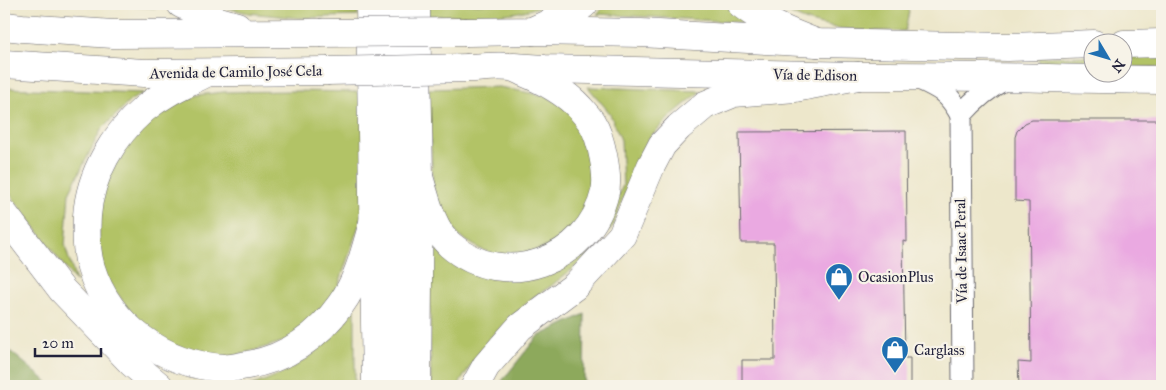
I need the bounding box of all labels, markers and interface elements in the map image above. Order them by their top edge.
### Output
north arrow [1084,32,1134,82]
text: N [1107,56,1128,76]
street label: Avenida de Camilo José Cela [149,61,323,84]
street label: Vía de Edison [772,65,857,85]
street label: Vía de Isaac Peral [951,197,971,305]
shop icon: OcasionPlus [824,262,854,301]
place label: OcasionPlus [858,268,933,286]
scale bar [35,325,101,357]
text: 20 m [42,334,74,352]
shop icon: Carglass [880,335,910,374]
place label: Carglass [914,341,965,359]

